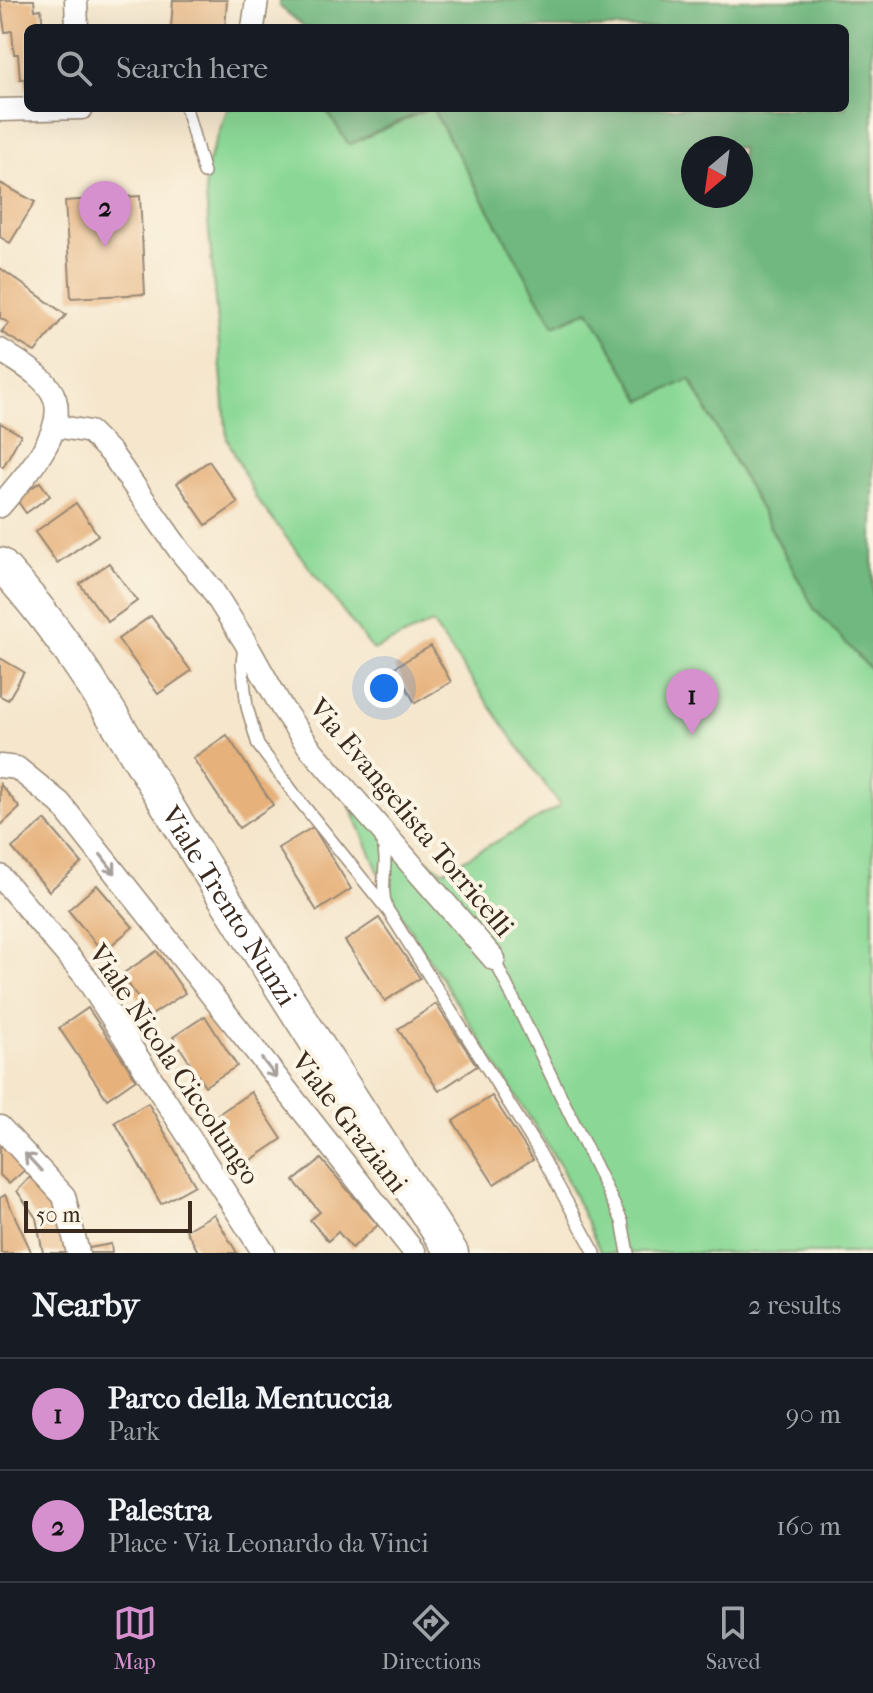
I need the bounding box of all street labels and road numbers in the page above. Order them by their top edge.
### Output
street label: Via Evangelista Torricelli [302,691,521,943]
street label: Viale Trento Nunzi [154,799,304,1012]
street label: Viale Nicola Ciccolungo [81,937,267,1191]
street label: Viale Graziani [284,1045,415,1199]

